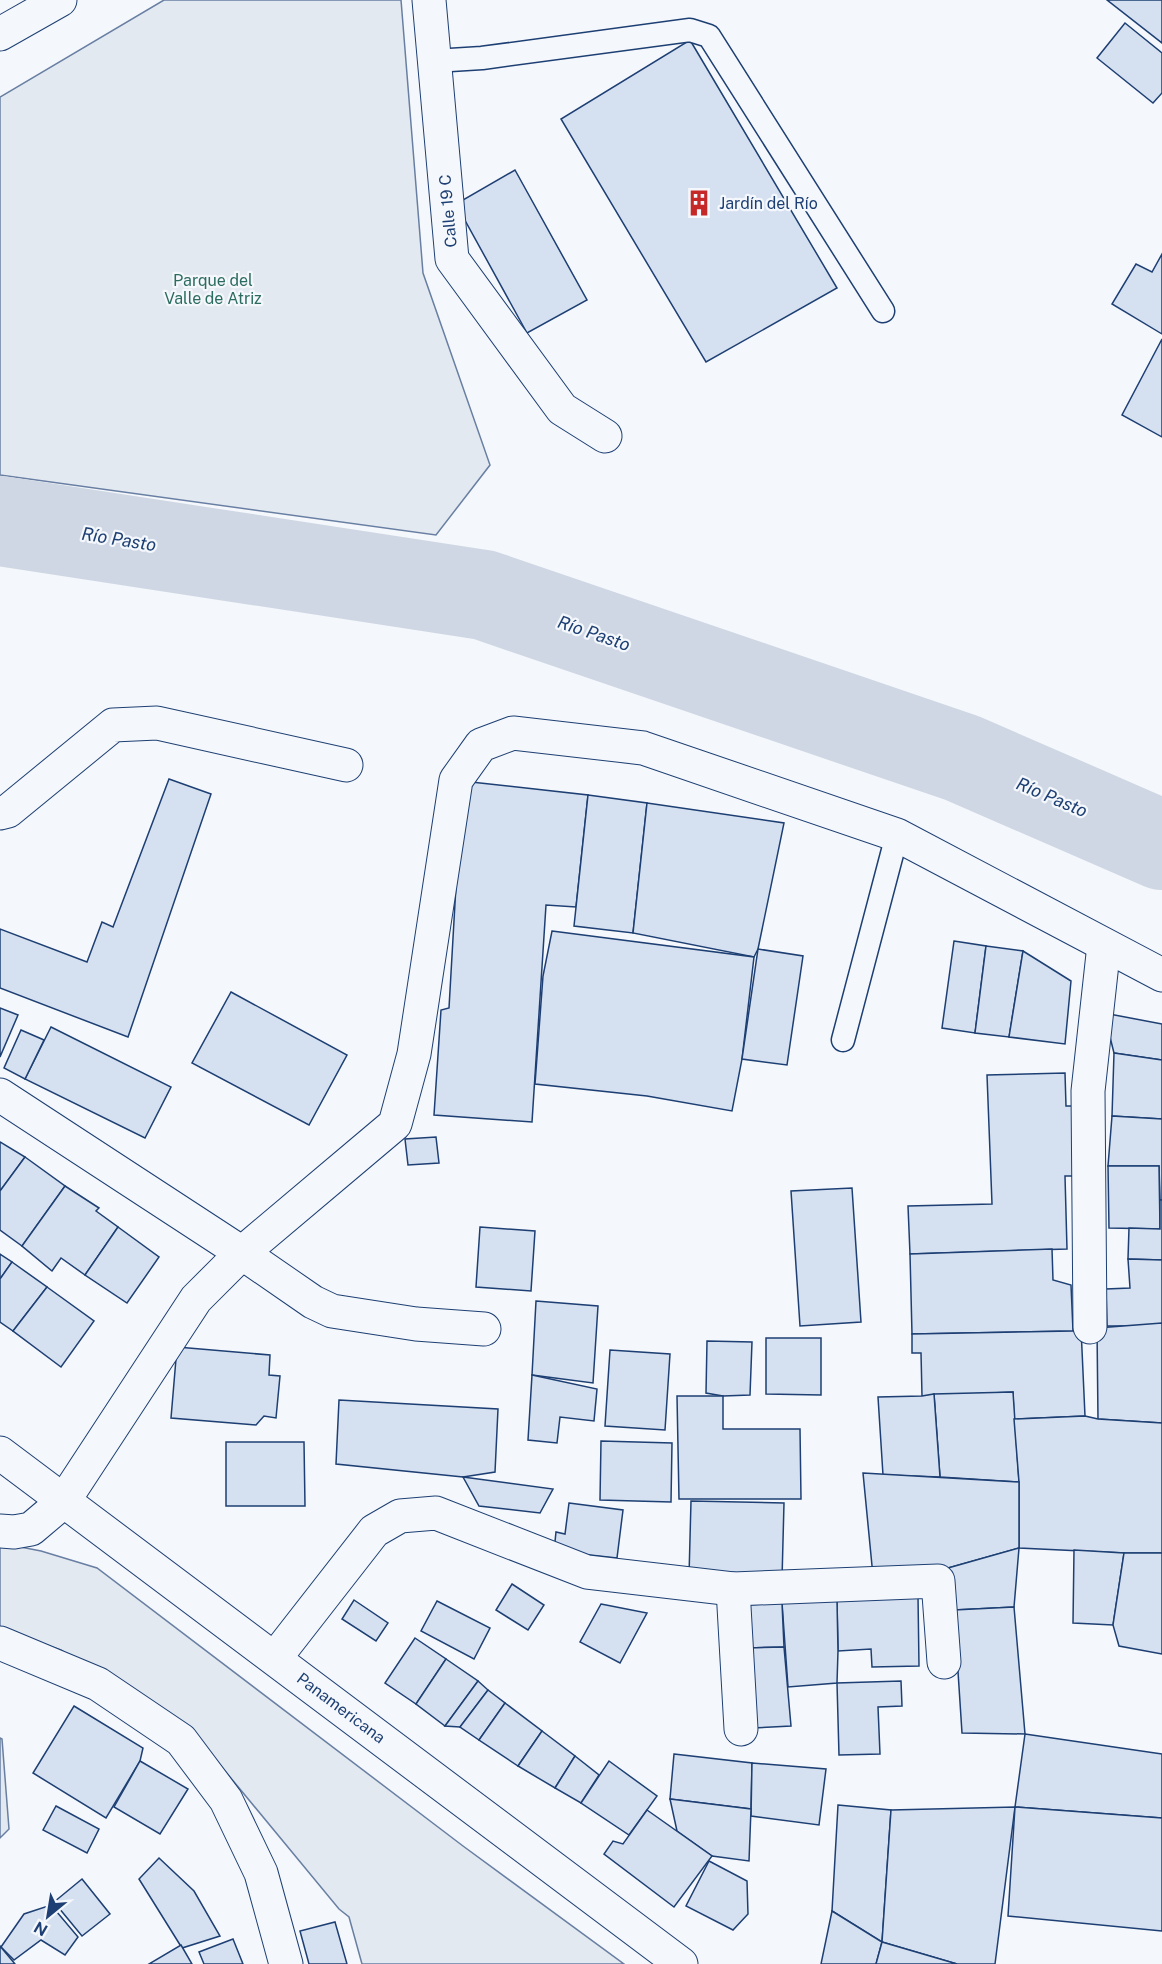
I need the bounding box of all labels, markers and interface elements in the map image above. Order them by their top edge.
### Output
street label: Calle 19 C [435,174,461,248]
building icon: Jardín del Río [684,188,714,218]
place label: Jardín del Río [719,194,818,213]
park label: Parque del Valle de Atriz [164,271,262,308]
water label: Río Pasto [80,523,158,555]
water label: Río Pasto [555,611,633,655]
water label: Río Pasto [1013,773,1091,821]
street label: Panamericana [293,1669,389,1747]
north arrow [18,1886,78,1946]
text: N [31,1917,51,1940]

